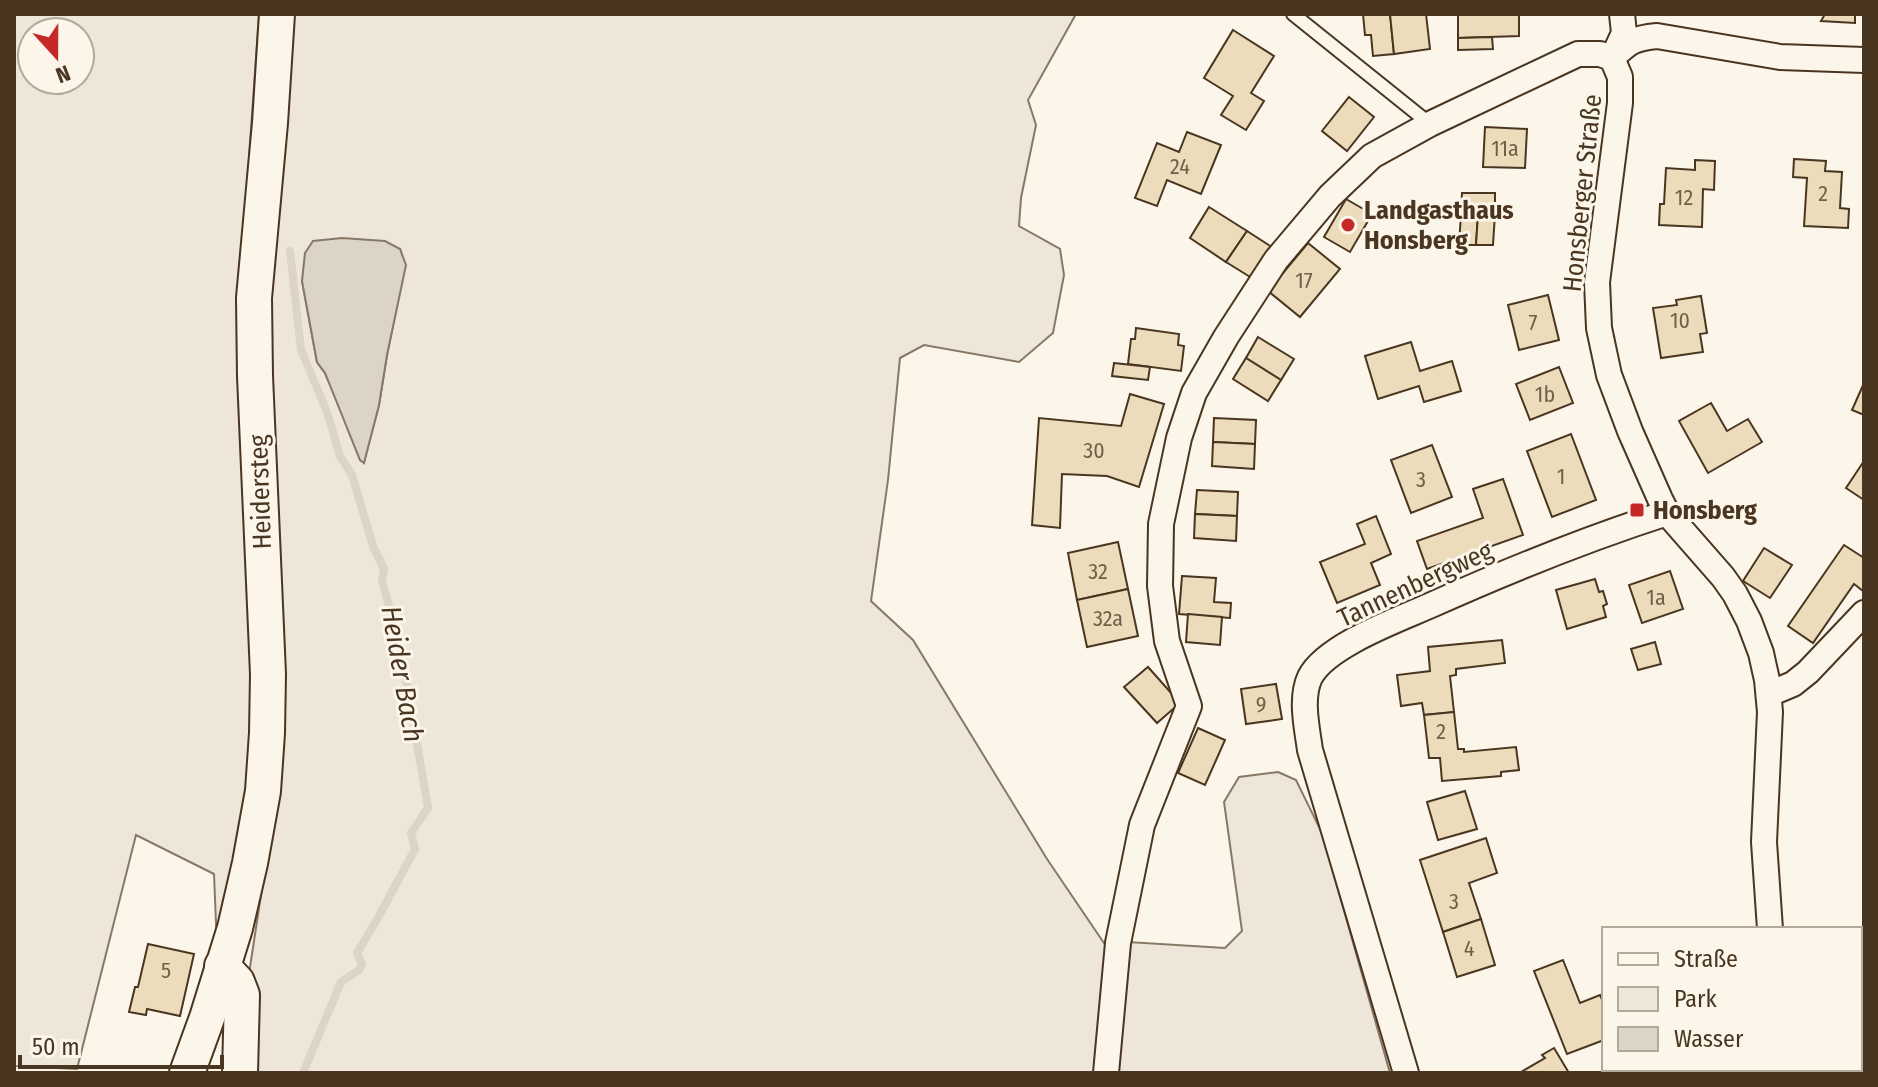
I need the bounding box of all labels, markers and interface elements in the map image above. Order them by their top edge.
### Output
north arrow [16,16,96,96]
text: N [52,59,74,89]
street label: Honsberger Straße [1557,93,1608,293]
house number: 11a [1491,135,1519,162]
house number: 24 [1170,153,1190,180]
house number: 2 [1818,180,1828,207]
house number: 12 [1675,184,1693,211]
place label: Landgasthaus Honsberg [1364,195,1514,256]
marker: Landgasthaus Honsberg [1339,216,1357,234]
house number: 17 [1295,267,1313,294]
house number: 10 [1670,307,1690,334]
house number: 7 [1529,309,1538,336]
house number: 1b [1535,381,1555,408]
street label: Heidersteg [243,433,278,550]
house number: 30 [1083,437,1105,464]
house number: 1 [1557,463,1565,490]
house number: 3 [1416,466,1426,493]
place label: Honsberg [1653,495,1757,526]
marker: Honsberg [1628,501,1646,519]
street label: Tannenbergweg [1333,535,1498,634]
house number: 32 [1088,558,1108,585]
house number: 1a [1646,584,1666,611]
water label: Heider Bach [374,603,431,745]
house number: 32a [1093,605,1123,632]
house number: 9 [1256,691,1266,718]
house number: 2 [1436,718,1446,745]
house number: 3 [1449,888,1459,915]
legend [1602,927,1862,1071]
house number: 4 [1464,935,1475,962]
text: Straße [1674,945,1738,973]
house number: 5 [161,957,171,984]
text: Park [1674,985,1717,1013]
scale bar [20,1019,222,1069]
text: Wasser [1674,1025,1744,1053]
text: 50 m [32,1033,80,1061]

